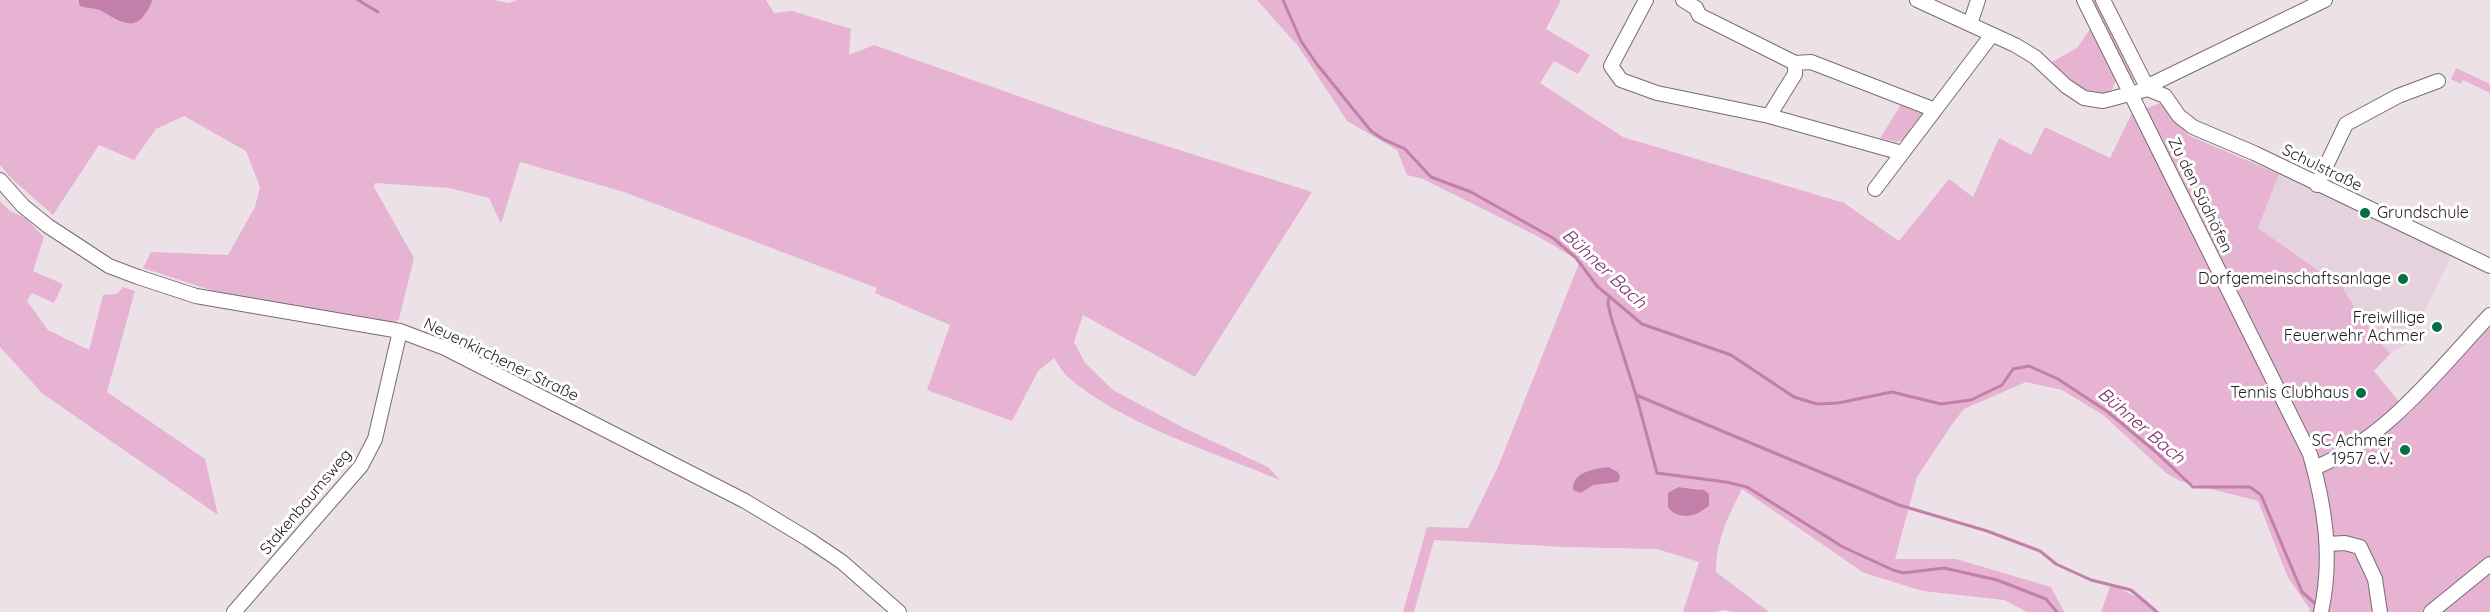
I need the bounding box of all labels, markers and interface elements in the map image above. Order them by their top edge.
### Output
street label: Zu den Südhöfen [2164,134,2236,256]
street label: Schulstraße [2279,140,2365,196]
place label: Grundschule [2377,203,2469,223]
marker: Grundschule [2358,206,2372,220]
water label: Bühner Bach [1558,225,1650,313]
place label: Dorfgemeinschaftsanlage [2198,269,2391,289]
marker: Dorfgemeinschaftsanlage [2396,272,2410,286]
place label: Freiwillige Feuerwehr Achmer [2284,308,2425,346]
street label: Neuenkirchener Straße [420,314,582,406]
marker: Freiwillige Feuerwehr Achmer [2430,320,2444,334]
water label: Bühner Bach [2093,383,2189,469]
place label: Tennis Clubhaus [2230,383,2349,403]
marker: Tennis Clubhaus [2354,386,2368,400]
place label: SC Achmer 1957 e.V. [2312,431,2393,469]
marker: SC Achmer 1957 e.V. [2398,443,2412,457]
street label: Stakenbaumsweg [256,445,356,559]

